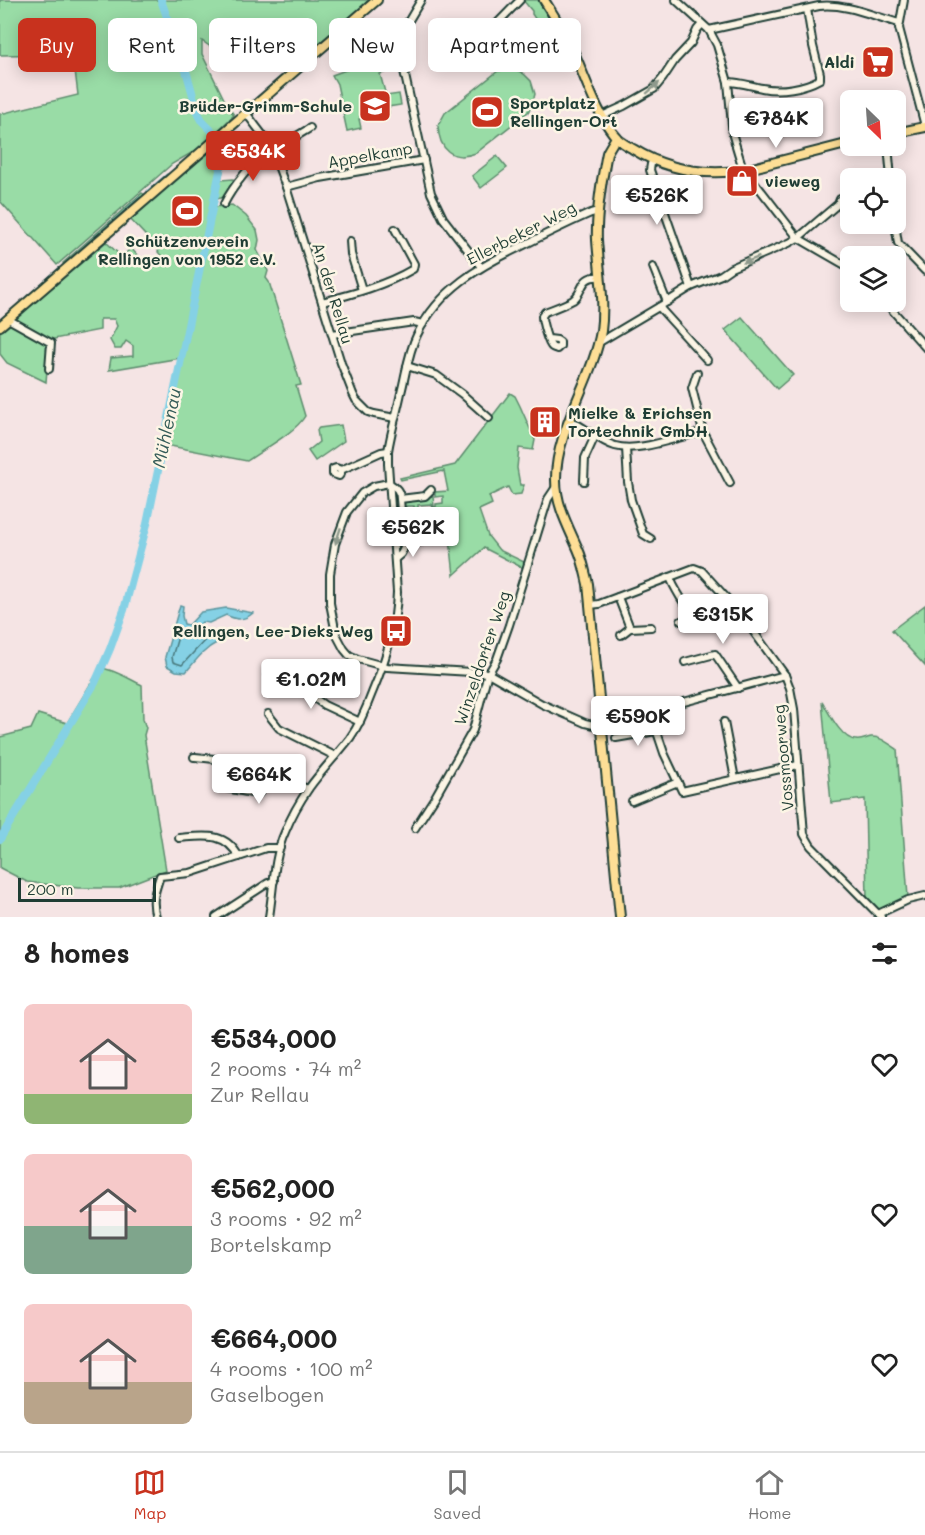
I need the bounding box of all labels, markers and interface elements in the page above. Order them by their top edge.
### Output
chip: Buy [18,18,96,72]
chip: Rent [108,18,197,72]
chip: Filters [209,18,317,72]
chip: New [329,18,416,72]
chip: Apartment [428,18,581,72]
supermarket icon: Aldi [860,44,896,80]
place label: Aldi [824,51,855,72]
one-way arrow [645,82,660,95]
school or university icon: Brüder-Grimm-Schule [357,88,393,124]
north arrow [840,90,906,156]
map controls [840,90,906,312]
place label: Sportplatz Rellingen-Ort [510,92,617,131]
sports icon: Sportplatz Rellingen-Ort [469,94,505,130]
place label: Brüder-Grimm-Schule [179,95,352,116]
pin: €784K [734,98,818,149]
text: €784K [743,104,809,130]
pin: €534K [211,131,295,182]
text: €534K [220,137,286,163]
street label: Appelkamp [326,137,414,172]
shop icon: vieweg [724,163,760,199]
button: locate [840,168,906,234]
place label: vieweg [765,170,820,191]
pin: €526K [615,175,699,226]
text: €526K [625,181,689,207]
sports icon: Schützenverein Rellingen von 1952 e.V. [169,193,205,229]
street label: Ellerbeker Weg [463,196,579,269]
place label: Schützenverein Rellingen von 1952 e.V. [98,230,276,269]
street label: An der Rellau [308,239,359,346]
button: layers [840,246,906,312]
one-way arrow [742,256,760,265]
water label: Mühlenau [146,386,186,470]
place label: Mielke & Erichsen Tortechnik GmbH [568,402,712,441]
building icon: Mielke & Erichsen Tortechnik GmbH [527,404,563,440]
pin: €562K [371,507,455,558]
text: €562K [381,513,445,539]
one-way arrow [333,527,342,545]
street label: Winzeldorfer Weg [449,588,514,728]
pin: €315K [681,594,765,645]
text: €315K [692,600,754,626]
bus stop icon: Rellingen, Lee-Dieks-Weg [378,613,414,649]
place label: Rellingen, Lee-Dieks-Weg [173,620,373,641]
pin: €1.02M [262,659,360,710]
text: €1.02M [275,665,347,691]
pin: €590K [596,696,680,747]
text: €590K [605,702,671,728]
street label: Vossmoorweg [767,704,798,812]
pin: €664K [217,754,301,805]
text: €664K [226,760,292,786]
scale bar [18,875,156,902]
text: 200 m [27,878,74,899]
text: 8 homes [24,936,130,970]
icon: filters [868,937,901,970]
text: €534,000 [210,1021,337,1055]
icon: home [72,1028,144,1100]
icon: heart [868,1048,901,1081]
text: 2 rooms · 74 m² [210,1055,361,1081]
text: Zur Rellau [210,1081,309,1107]
text: €562,000 [210,1171,335,1205]
icon: home [72,1178,144,1250]
icon: heart [868,1198,901,1231]
text: 3 rooms · 92 m² [210,1205,362,1231]
text: Bortelskamp [210,1231,332,1257]
text: €664,000 [210,1321,337,1355]
icon: home [72,1328,144,1400]
icon: heart [868,1348,901,1381]
text: 4 rooms · 100 m² [210,1355,373,1381]
text: Gaselbogen [210,1381,324,1407]
tab: Map [133,1466,166,1523]
tab: Saved [433,1466,481,1523]
tab: Home [748,1466,791,1523]

